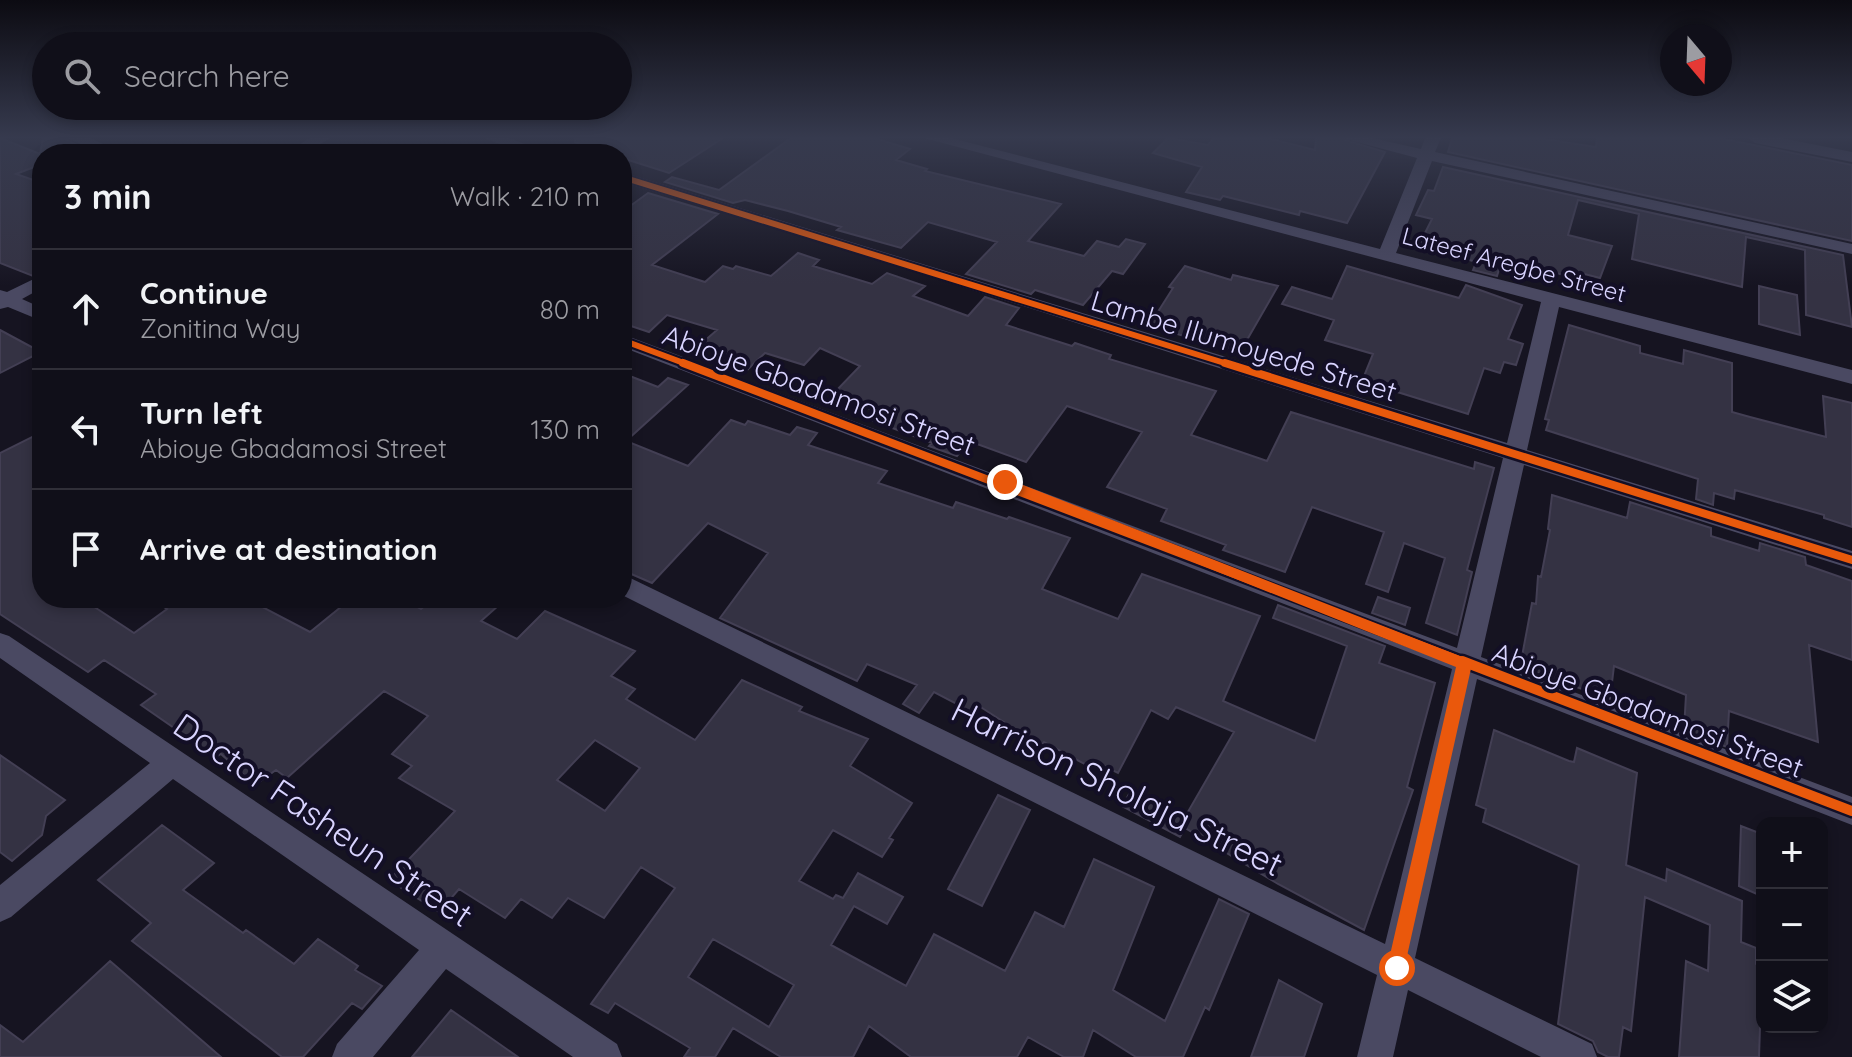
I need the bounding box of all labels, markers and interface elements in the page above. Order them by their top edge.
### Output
north arrow [1660,24,1732,96]
search box [32,32,632,120]
icon: search [60,54,104,98]
text: Search here [124,57,290,95]
text: 3 min [64,175,151,218]
text: Walk · 210 m [450,180,600,213]
street label: Lateef Aregbe Street [1399,220,1629,308]
text: Continue [140,274,268,312]
street label: Lambe Ilumoyede Street [1087,282,1401,409]
icon: ahead [64,287,108,331]
text: 80 m [540,293,600,326]
text: Zonitina Way [140,312,301,345]
street label: Abioye Gbadamosi Street [658,317,980,462]
text: Turn left [140,394,263,432]
icon: left [64,407,108,451]
text: 130 m [530,413,600,446]
text: Abioye Gbadamosi Street [140,432,447,465]
route end [987,464,1023,500]
icon: arrive [64,527,108,571]
text: Arrive at destination [140,530,438,568]
street label: Abioye Gbadamosi Street [1488,634,1809,785]
street label: Harrison Sholaja Street [945,688,1290,886]
street label: Doctor Fasheun Street [165,703,481,936]
map controls [1756,817,1828,1033]
button: + [1756,817,1828,889]
button: − [1756,889,1828,961]
route start [1379,950,1415,986]
button: layers [1756,961,1828,1033]

